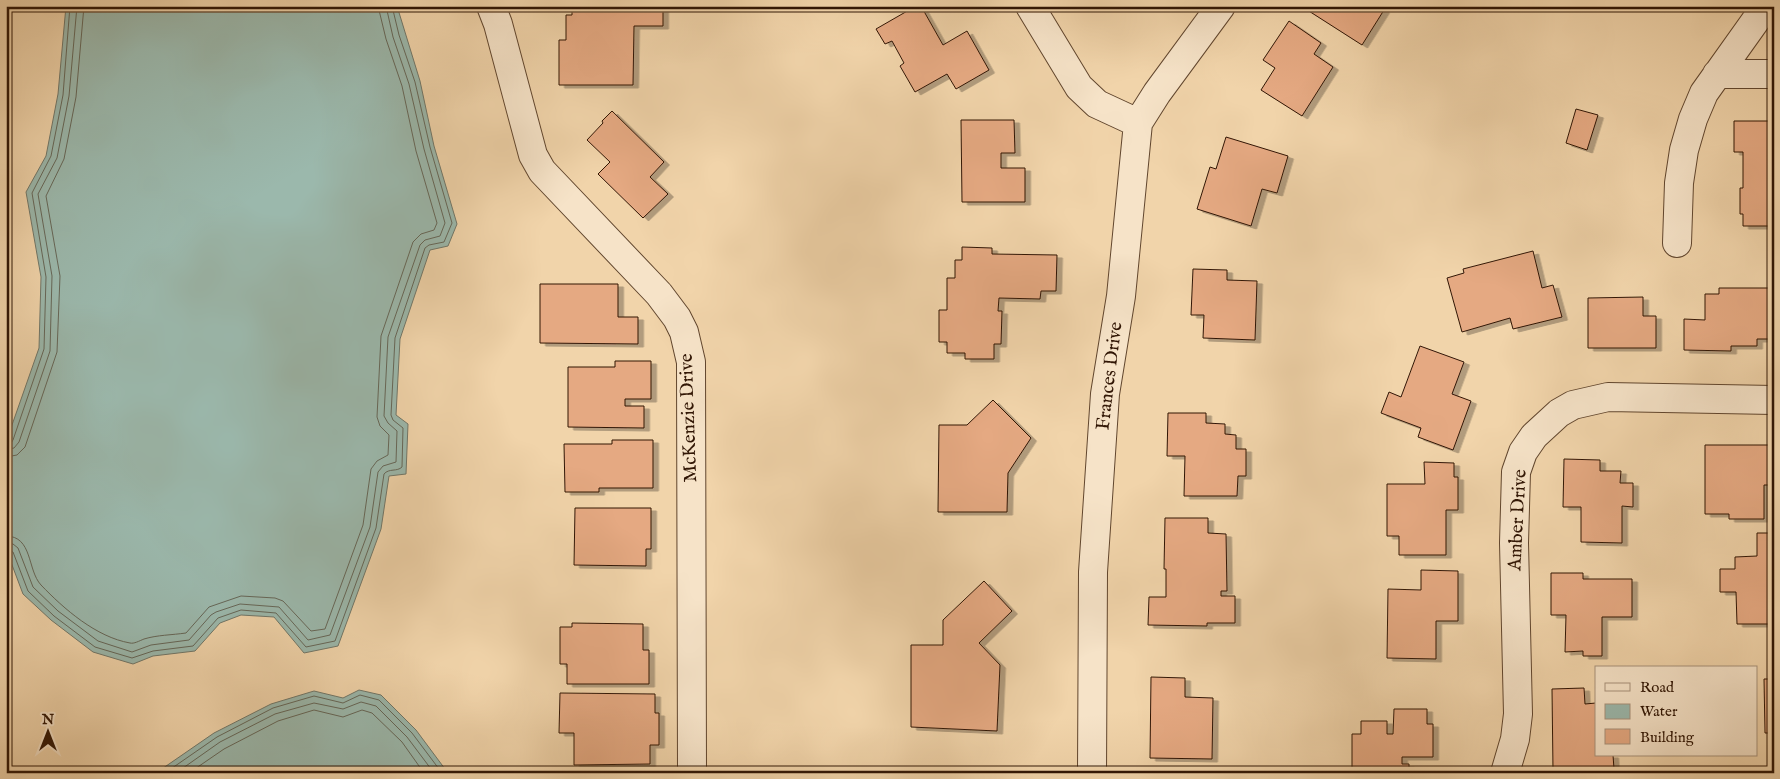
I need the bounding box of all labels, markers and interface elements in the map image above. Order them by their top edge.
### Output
street label: Frances Drive [1091,320,1129,432]
street label: McKenzie Drive [675,353,703,483]
street label: Amber Drive [1503,468,1533,572]
legend [1595,666,1758,756]
text: Road [1640,678,1675,697]
text: Water [1640,702,1678,721]
north arrow [22,706,72,756]
text: N [41,711,54,729]
text: Building [1640,728,1695,747]

